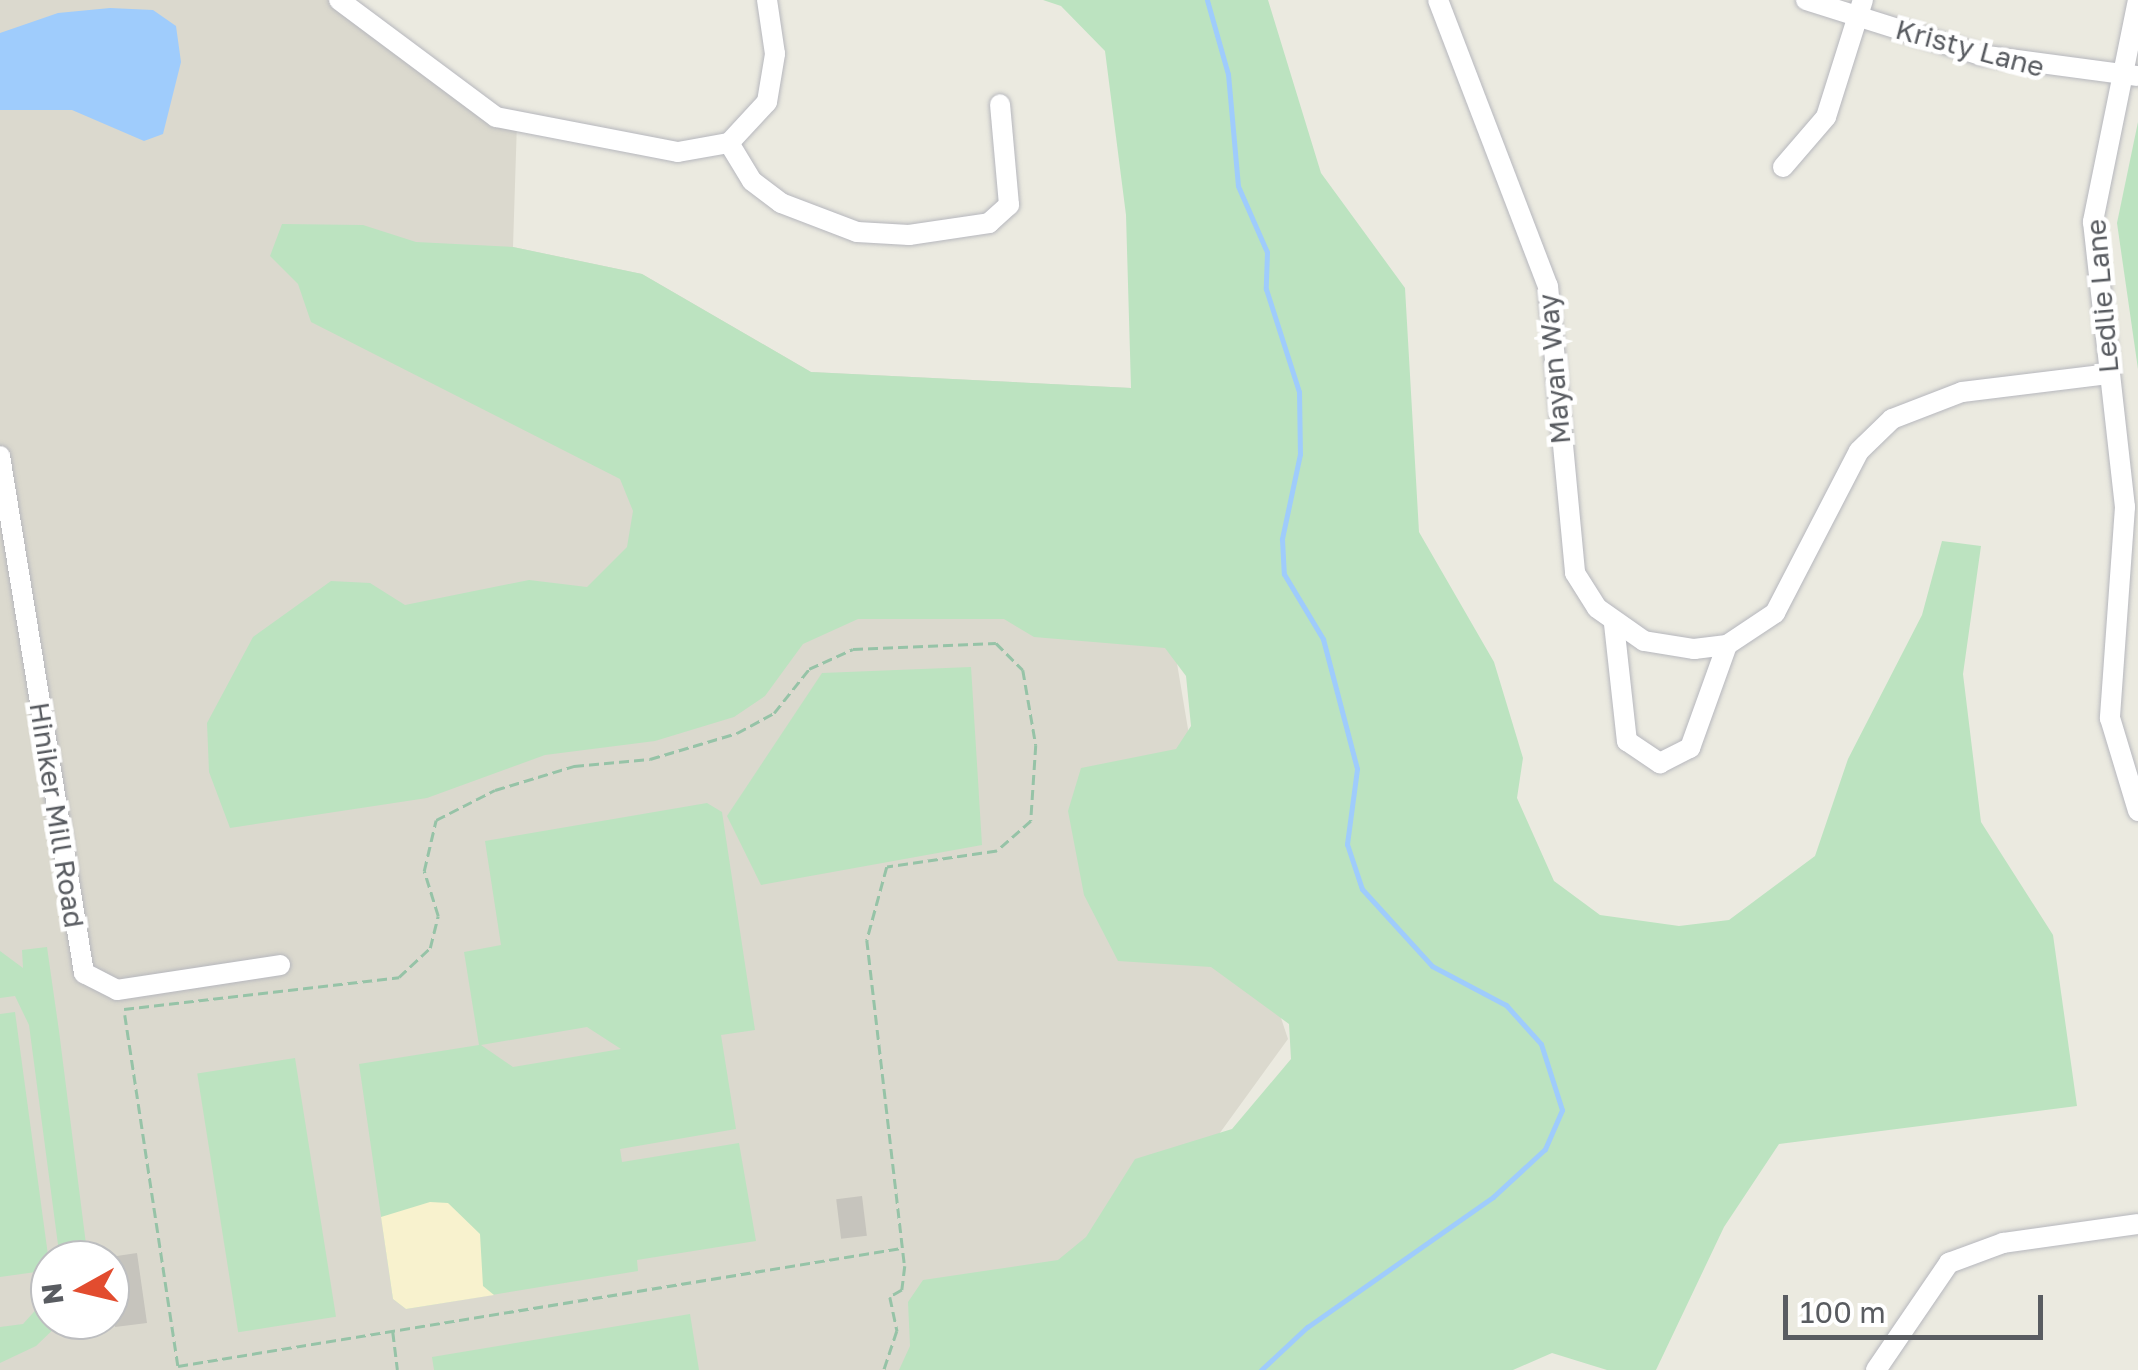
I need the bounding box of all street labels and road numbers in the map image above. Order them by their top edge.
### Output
street label: Kristy Lane [1892,12,2048,84]
street label: Ledlie Lane [2079,218,2125,374]
street label: Mayan Way [1531,292,1577,446]
street label: Hiniker Mill Road [23,700,91,930]

